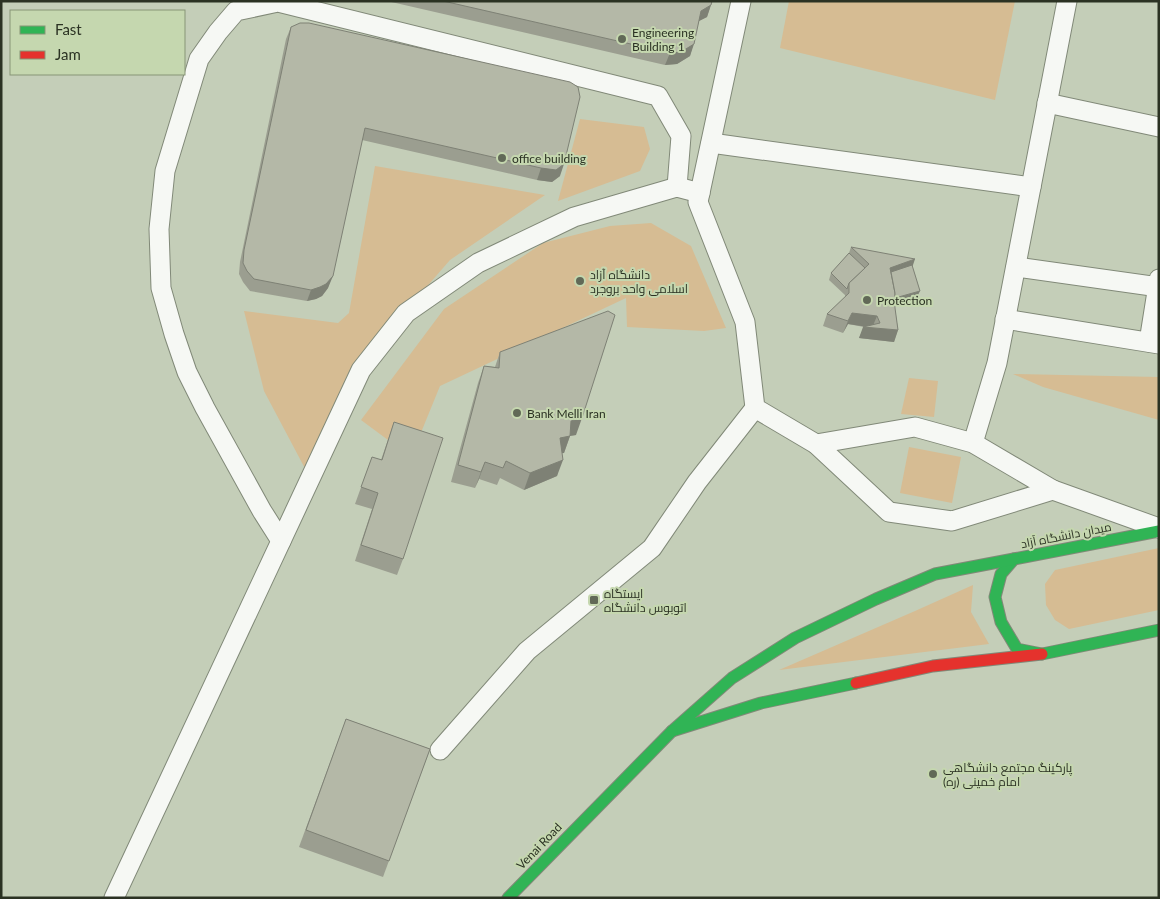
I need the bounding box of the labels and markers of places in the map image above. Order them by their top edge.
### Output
place label: Engineering Building 1 [632,25,694,54]
marker: Engineering Building 1 [616,33,628,45]
place label: office building [512,151,586,166]
marker: office building [496,152,508,164]
place label: دانشگاه آزاد اسلامی واحد بروجرد [590,267,688,296]
marker: دانشگاه آزاد اسلامی واحد بروجرد [574,275,586,287]
place label: Protection [877,293,932,308]
marker: Protection [861,294,873,306]
place label: Bank Melli Iran [527,406,606,421]
marker: Bank Melli Iran [511,407,523,419]
place label: ایستگاه اتوبوس دانشگاه [604,586,687,615]
marker: ایستگاه اتوبوس دانشگاه [588,594,600,606]
place label: پارکینگ مجتمع دانشگاهی امام خمینی (ره) [943,760,1073,790]
marker: پارکینگ مجتمع دانشگاهی امام خمینی (ره) [927,768,939,780]

